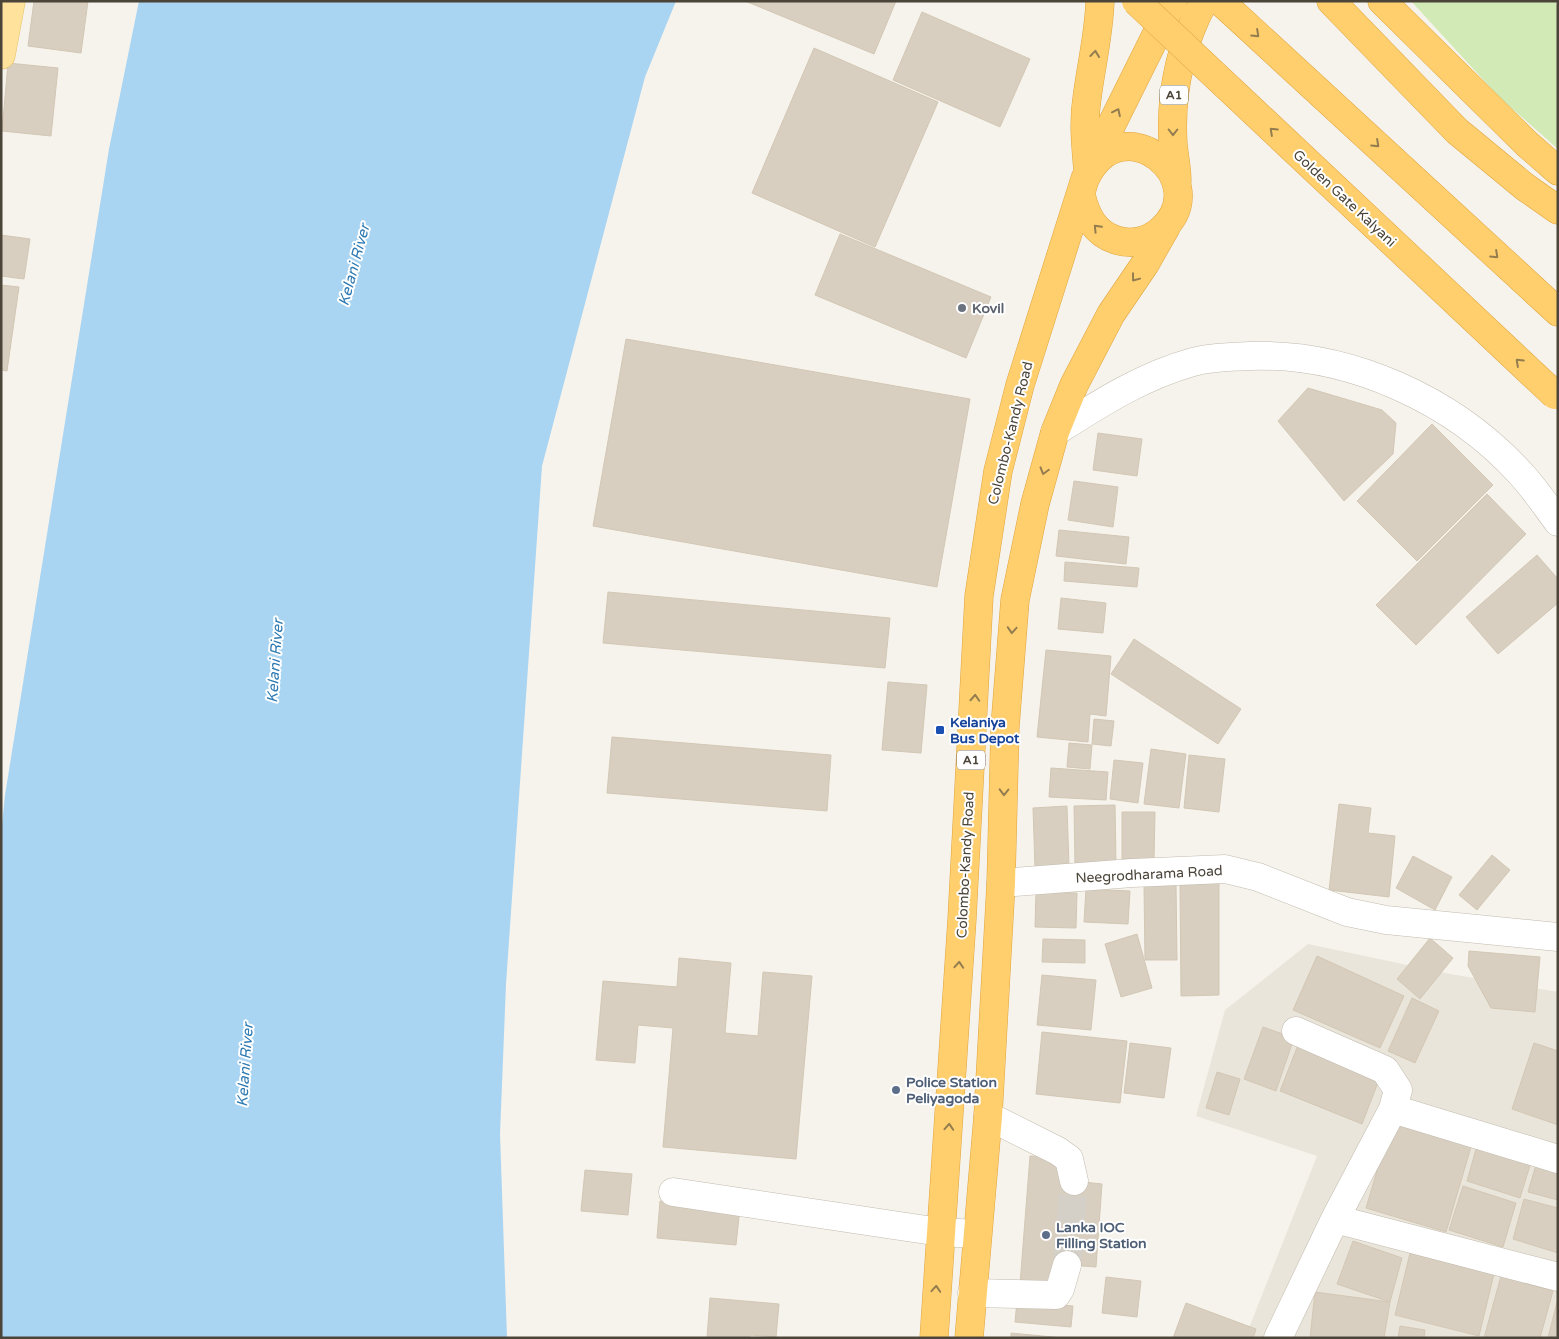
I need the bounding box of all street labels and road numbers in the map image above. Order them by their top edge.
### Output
road number: A1 [1160,86,1188,104]
street label: Golden Gate Kalyani [1290,146,1400,251]
street label: Colombo-Kandy Road [984,360,1036,506]
road number: A1 [957,750,985,770]
street label: Colombo-Kandy Road [953,791,978,939]
street label: Neegrodharama Road [1075,862,1223,887]

